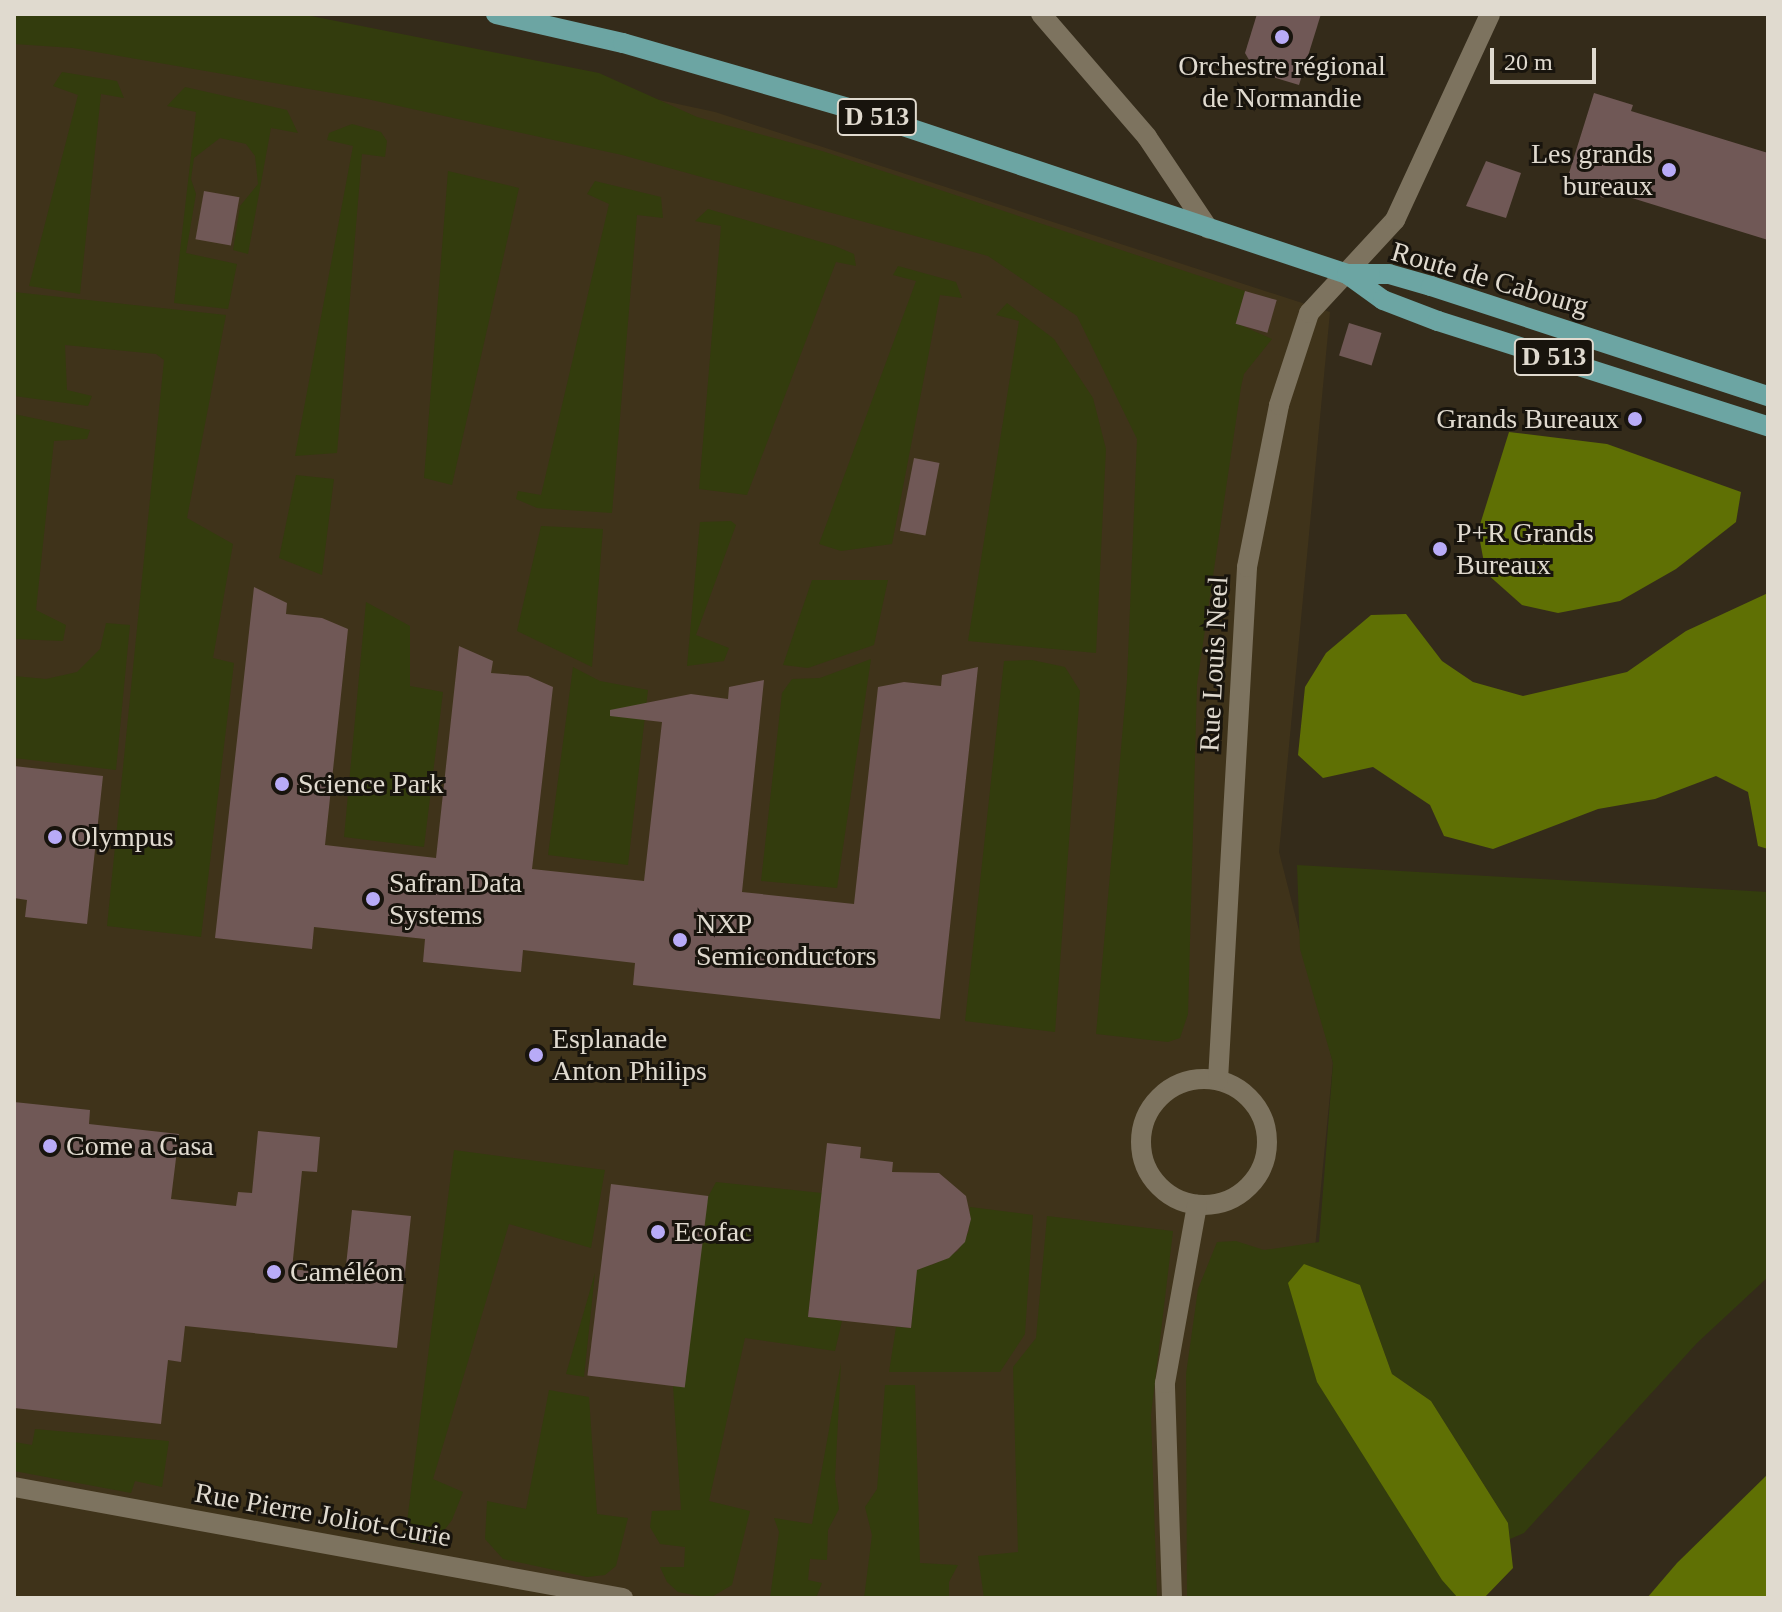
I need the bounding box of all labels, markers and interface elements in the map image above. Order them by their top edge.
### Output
marker: Orchestre régional de Normandie [1273,28,1291,46]
scale bar [1494,32,1600,82]
place label: Orchestre régional de Normandie [1178,49,1386,115]
text: 20 m [1504,49,1553,75]
road number: D 513 [835,95,919,139]
place label: Les grands bureaux [1531,137,1653,203]
marker: Les grands bureaux [1660,161,1678,179]
street label: Route de Cabourg [1388,235,1592,323]
road number: D 513 [1512,335,1596,379]
place label: Grands Bureaux [1436,402,1619,436]
marker: Grands Bureaux [1626,410,1644,428]
place label: P+R Grands Bureaux [1456,516,1594,582]
marker: P+R Grands Bureaux [1431,540,1449,558]
street label: Rue Louis Neel [1193,575,1235,753]
place label: Science Park [298,767,443,801]
marker: Science Park [273,775,291,793]
place label: Olympus [71,820,174,854]
marker: Olympus [46,828,64,846]
place label: Safran Data Systems [389,866,522,932]
marker: Safran Data Systems [364,890,382,908]
place label: NXP Semiconductors [696,907,876,973]
marker: NXP Semiconductors [671,931,689,949]
place label: Esplanade Anton Philips [552,1022,707,1088]
marker: Esplanade Anton Philips [527,1046,545,1064]
place label: Come a Casa [66,1129,214,1163]
marker: Come a Casa [41,1137,59,1155]
place label: Ecofac [674,1215,752,1249]
marker: Ecofac [649,1223,667,1241]
place label: Caméléon [290,1255,404,1289]
marker: Caméléon [265,1263,283,1281]
street label: Rue Pierre Joliot-Curie [192,1476,454,1554]

